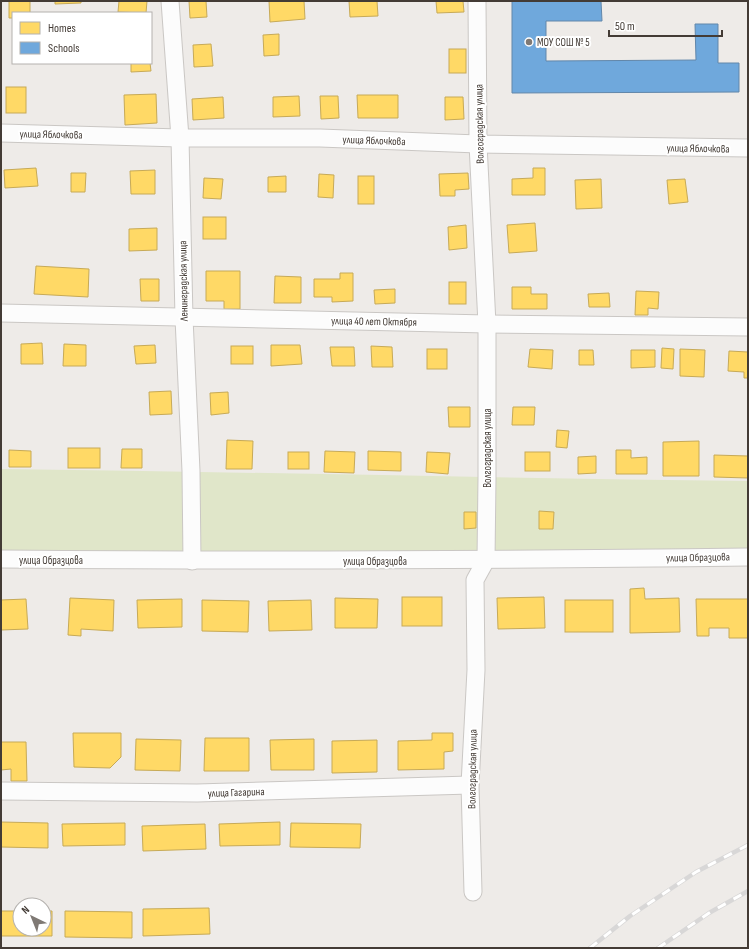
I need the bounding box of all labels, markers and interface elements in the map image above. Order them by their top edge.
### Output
legend [12,12,152,64]
scale bar [609,12,722,38]
text: 50 m [615,19,635,34]
text: Homes [48,21,76,36]
place label: МОУ СОШ № 5 [537,36,590,49]
marker: МОУ СОШ № 5 [524,37,534,47]
text: Schools [48,41,80,56]
street label: Волгоградская улица [472,84,487,164]
street label: улица Яблочкова [19,127,83,142]
street label: улица Яблочкова [342,133,406,148]
street label: улица Яблочкова [666,141,730,156]
street label: Ленинградская улица [176,241,191,322]
street label: улица 40 лет Октября [331,314,417,329]
street label: Волгоградская улица [481,408,494,488]
street label: улица Образцова [666,550,730,565]
street label: улица Образцова [19,554,83,567]
street label: улица Образцова [343,555,407,568]
street label: Волгоградская улица [465,729,480,809]
street label: улица Гагарина [207,785,265,800]
north arrow [12,897,52,937]
text: N [19,903,32,917]

